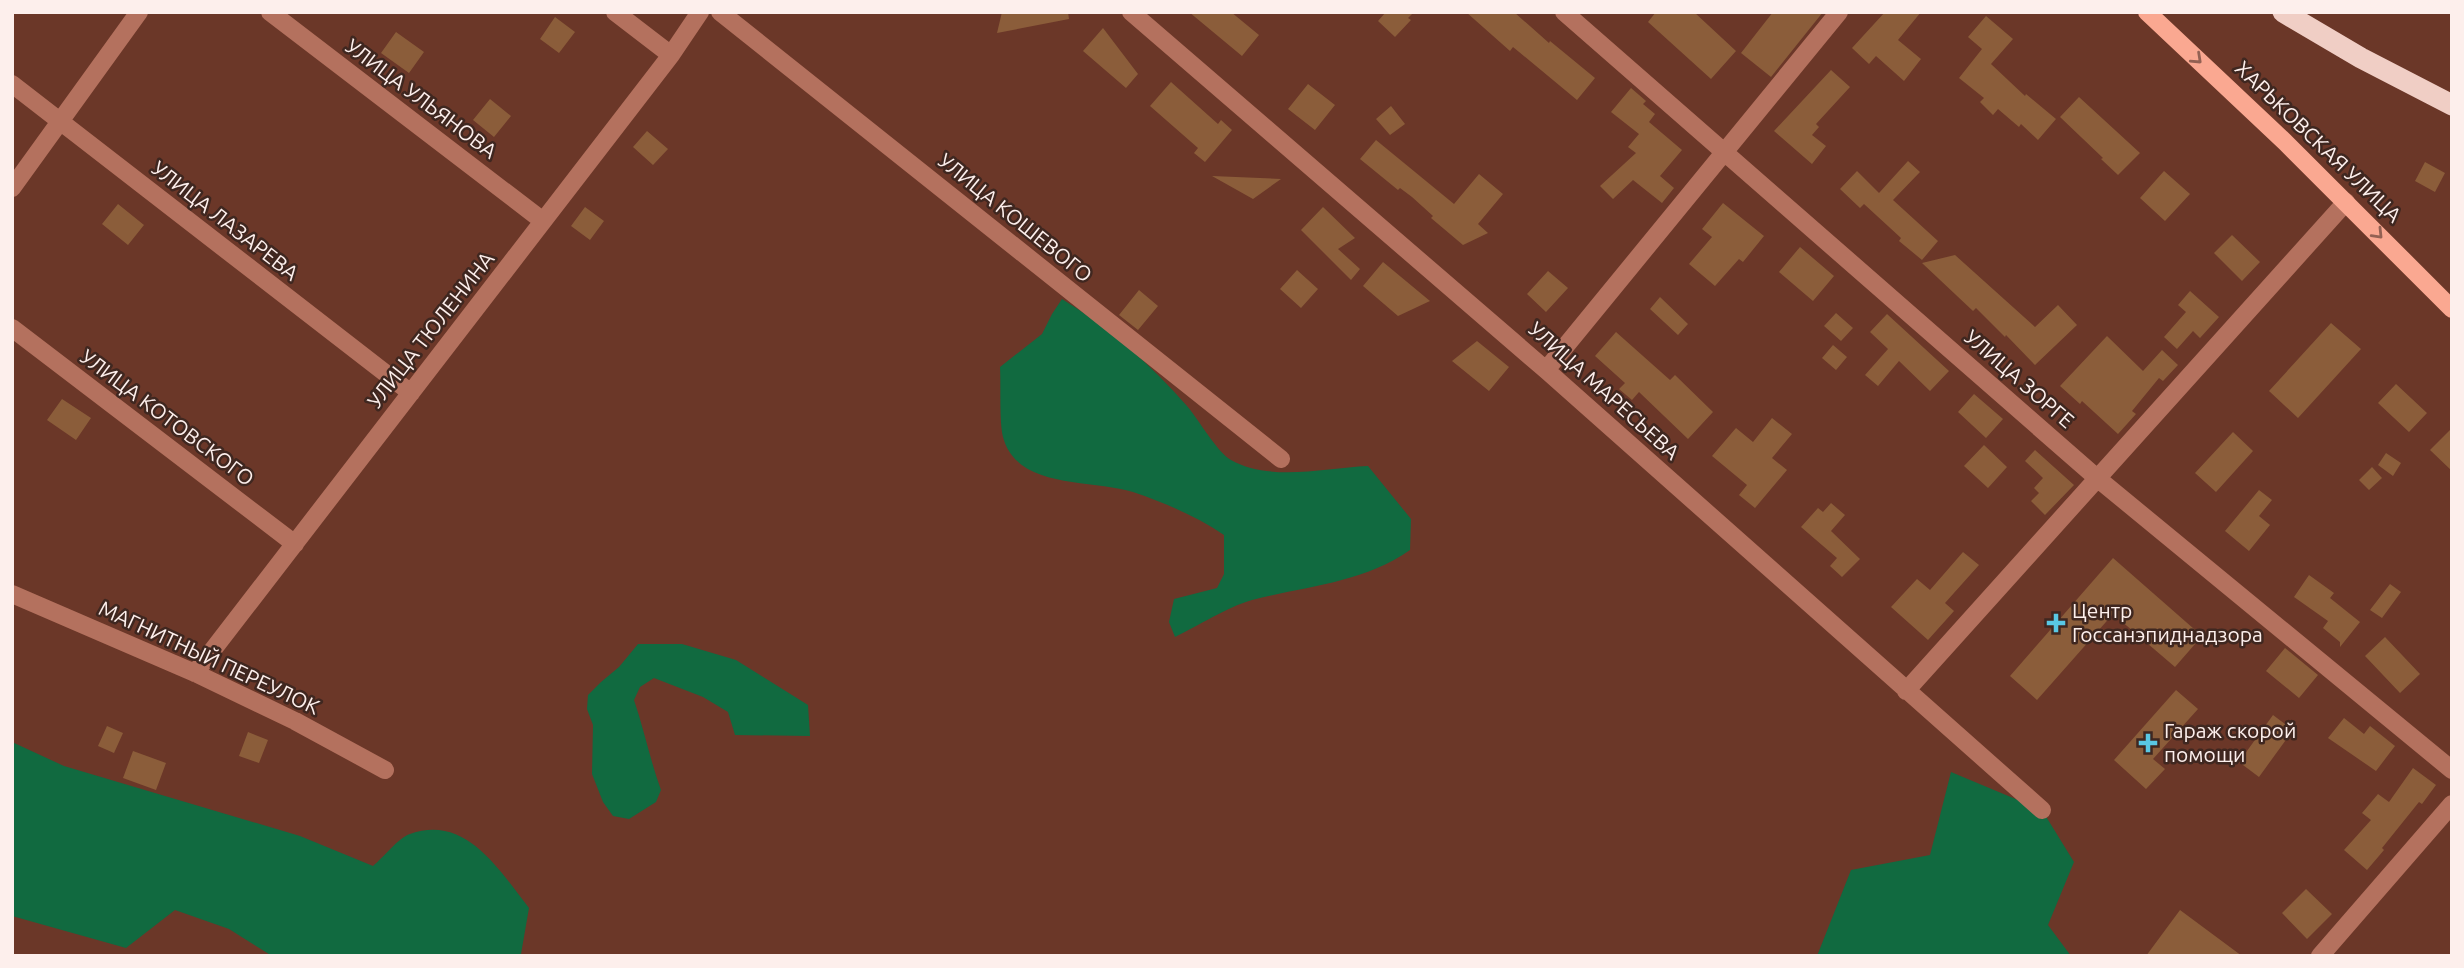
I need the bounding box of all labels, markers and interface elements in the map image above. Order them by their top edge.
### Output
street label: УЛИЦА УЛЬЯНОВА [341,34,502,163]
one-way arrow [2189,51,2202,63]
street label: ХАРЬКОВСКАЯ УЛИЦА [2231,56,2407,227]
street label: УЛИЦА КОШЕВОГО [934,148,1097,287]
street label: УЛИЦА ЛАЗАРЕВА [148,156,304,285]
one-way arrow [2370,226,2383,239]
street label: УЛИЦА ТЮЛЕНИНА [362,246,499,412]
street label: УЛИЦА МАРЕСЬЕВА [1524,316,1685,464]
street label: УЛИЦА ЗОРГЕ [1960,324,2079,432]
street label: УЛИЦА КОТОВСКОГО [76,344,259,490]
street label: МАГНИТНЫЙ ПЕРЕУЛОК [95,595,324,719]
place label: Центр Госсанэпиднадзора [2072,598,2263,646]
marker: Центр Госсанэпиднадзора [2046,613,2066,633]
place label: Гараж скорой помощи [2164,718,2296,766]
marker: Гараж скорой помощи [2138,733,2158,753]

